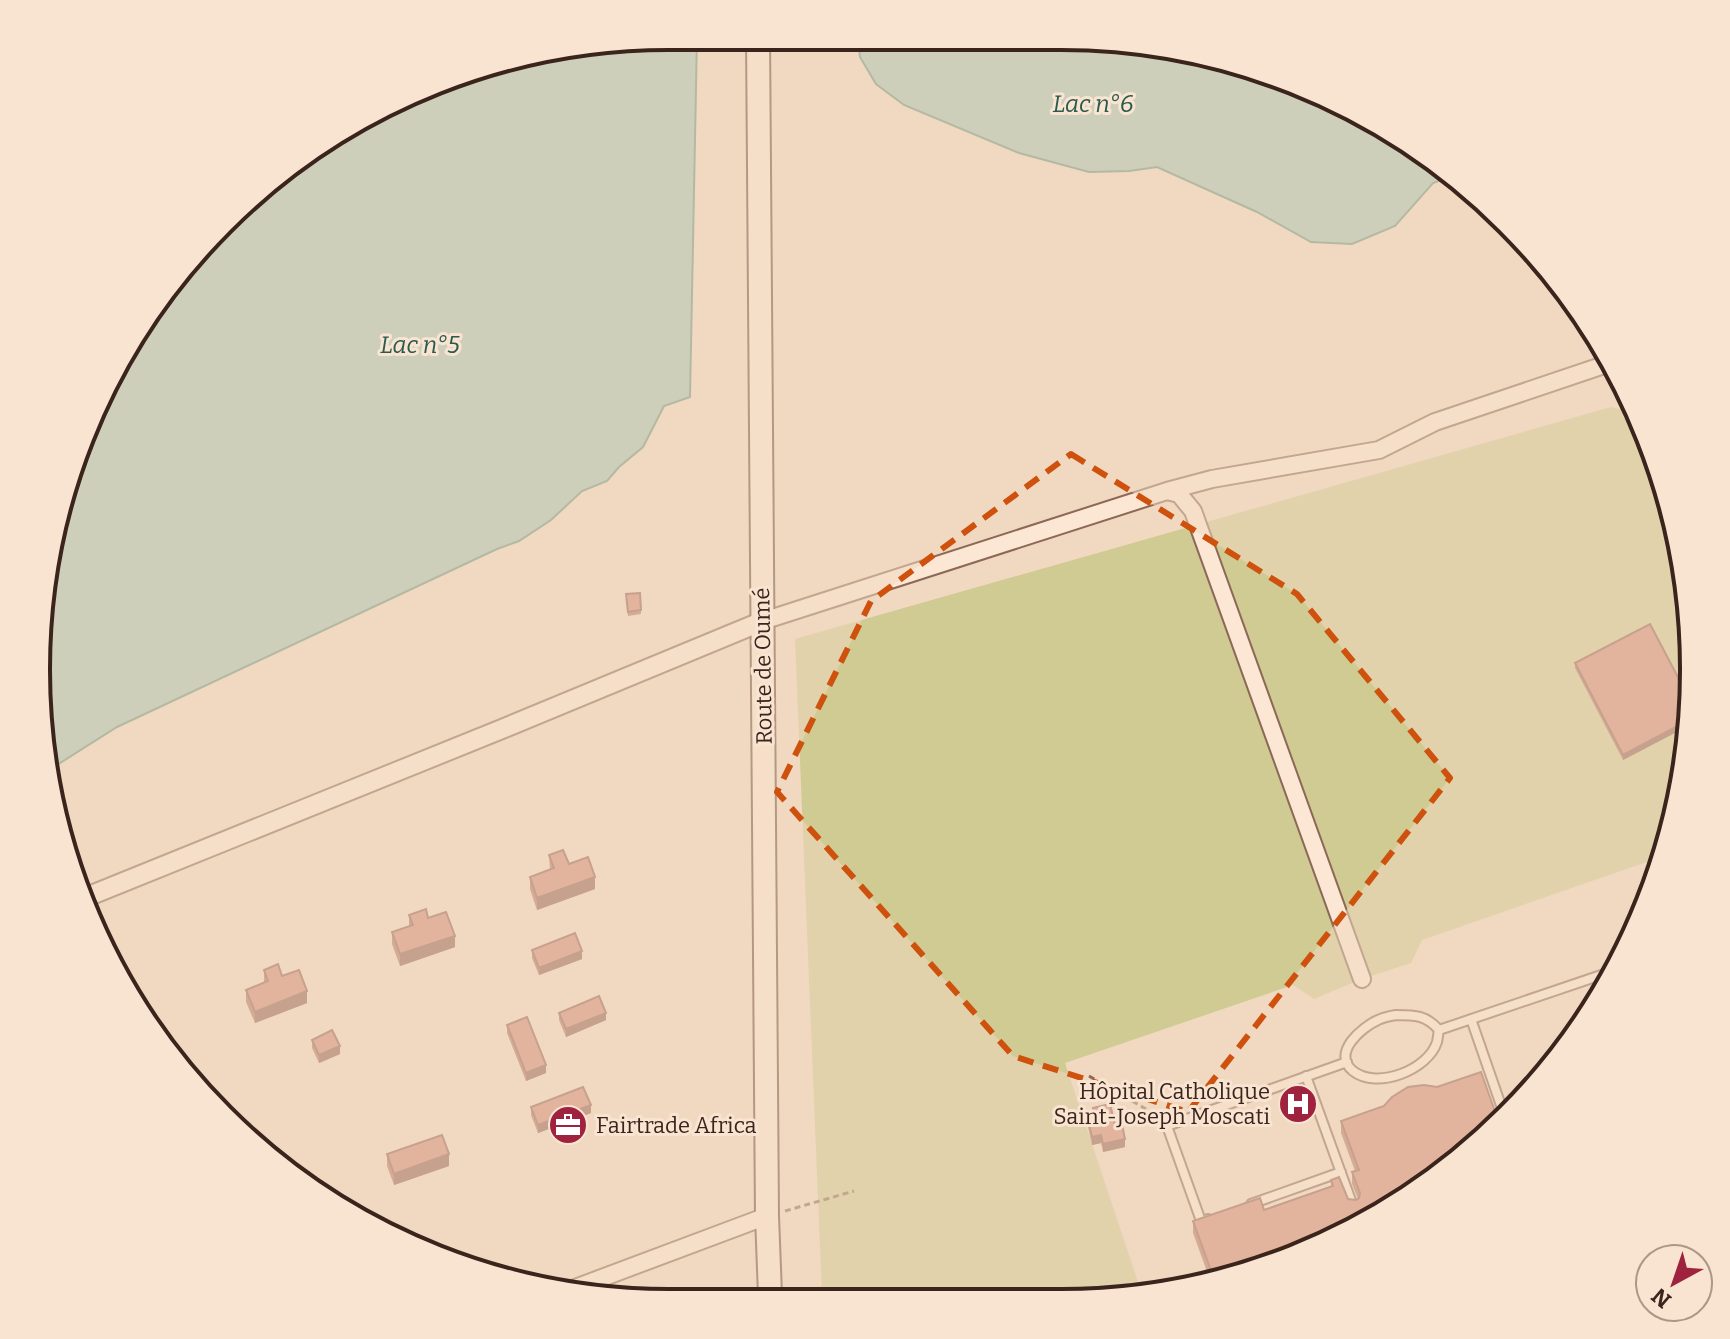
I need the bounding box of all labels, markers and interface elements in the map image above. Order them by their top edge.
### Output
water label: Lac n°6 [1052,90,1134,118]
water label: Lac n°5 [380,331,460,359]
street label: Route de Oumé [748,587,778,745]
place label: Hôpital Catholique Saint-Joseph Moscati [1054,1078,1270,1130]
hospital icon: Hôpital Catholique Saint-Joseph Moscati [1277,1083,1319,1125]
office icon: Fairtrade Africa [547,1104,589,1146]
place label: Fairtrade Africa [596,1112,757,1139]
north arrow [1634,1243,1714,1323]
text: N [1646,1282,1677,1314]

